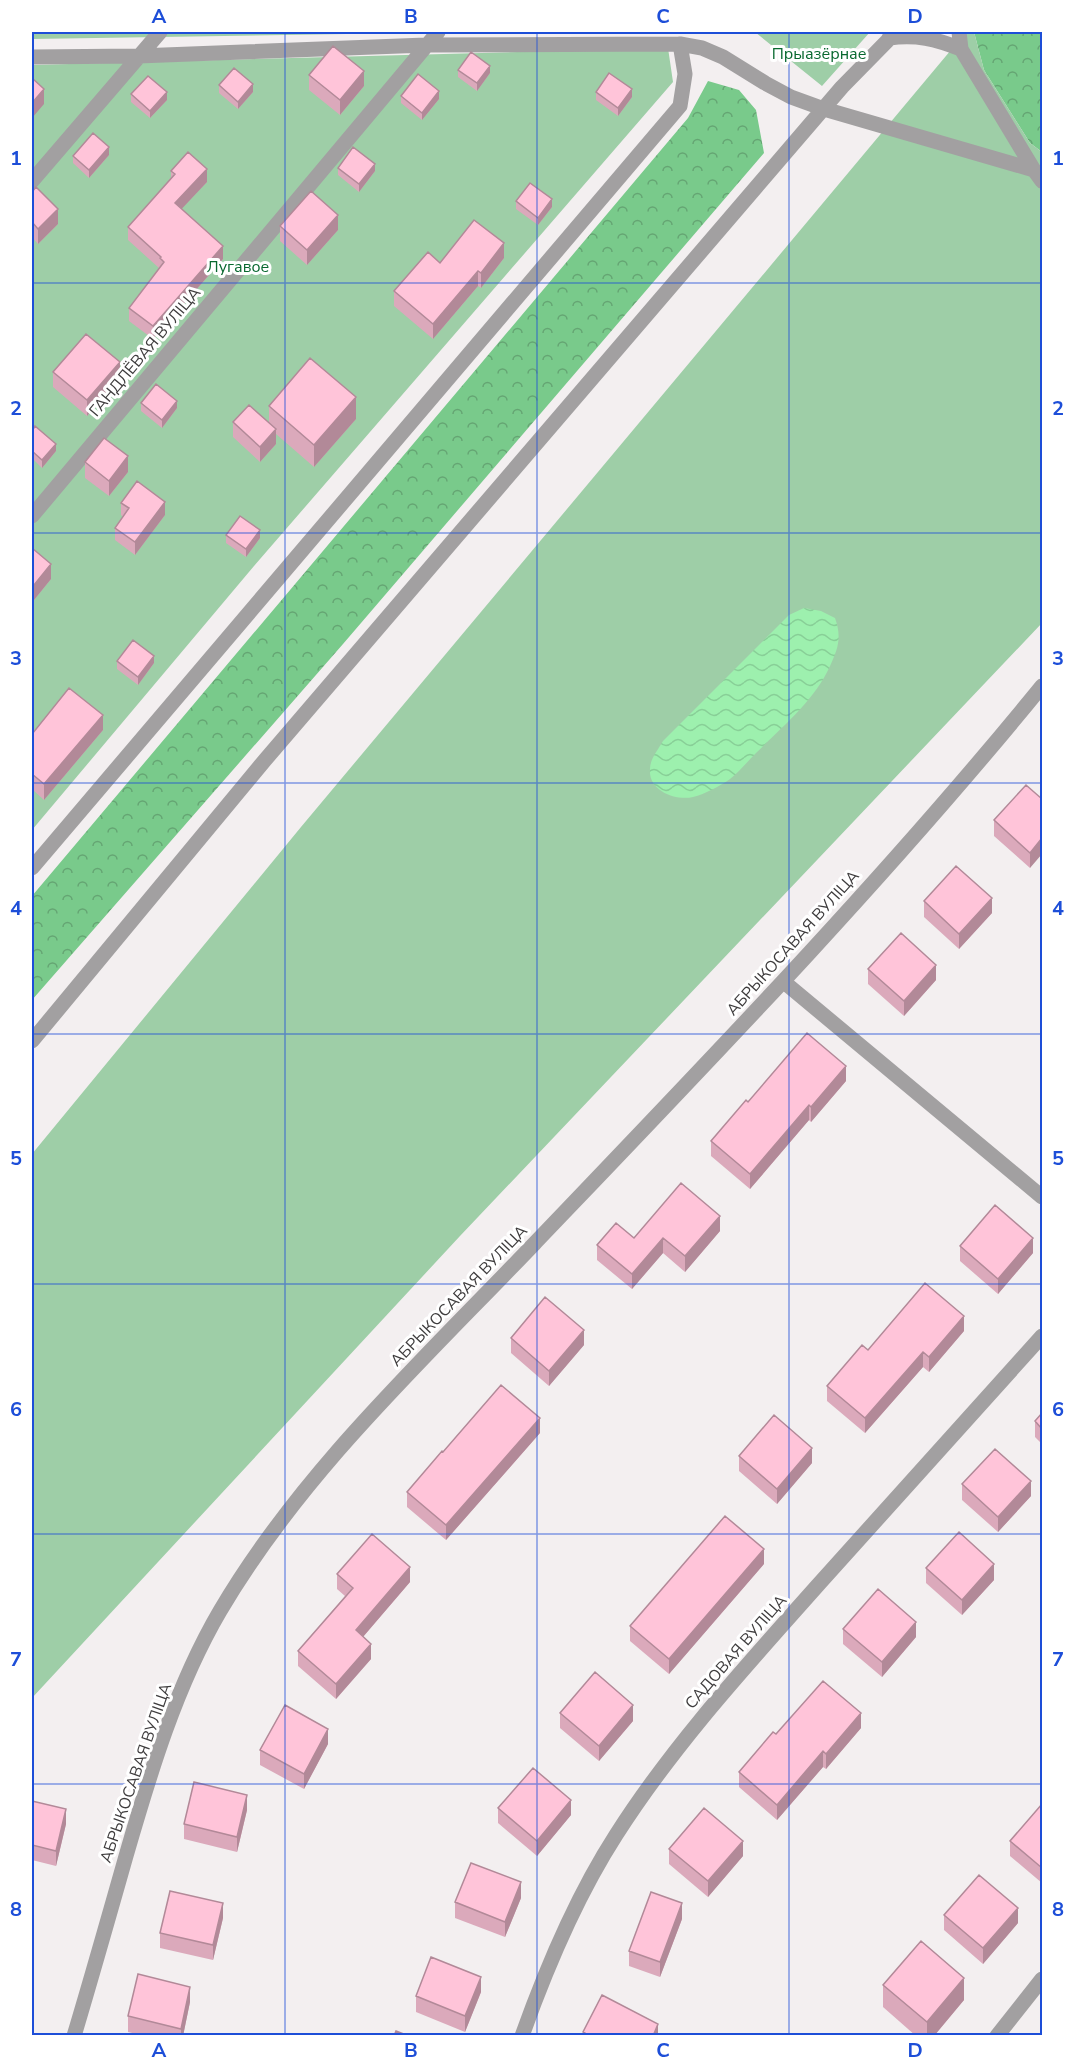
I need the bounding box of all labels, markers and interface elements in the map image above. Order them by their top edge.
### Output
text: A [152,3,167,30]
text: B [404,3,418,30]
text: C [656,3,670,30]
text: D [907,3,923,30]
park label: Прыазёрнае [772,43,866,65]
text: 1 [10,145,22,172]
text: 1 [1052,145,1064,172]
park label: Лугавое [207,256,269,278]
street label: ГАНДЛЁВАЯ ВУЛІЦА [84,282,206,421]
text: 2 [10,395,22,422]
text: 2 [1052,395,1064,422]
text: 3 [10,645,22,672]
text: 3 [1052,645,1064,672]
street label: АБРЫКОСАВАЯ ВУЛІЦА [722,865,865,1020]
text: 4 [10,895,22,922]
text: 4 [1052,895,1064,922]
text: 5 [10,1145,22,1172]
text: 5 [1052,1145,1064,1172]
street label: АБРЫКОСАВАЯ ВУЛІЦА [386,1220,533,1371]
text: 6 [10,1396,22,1423]
text: 6 [1052,1396,1064,1423]
street label: САДОВАЯ ВУЛІЦА [680,1590,792,1714]
text: 7 [10,1646,22,1673]
text: 7 [1052,1646,1064,1673]
street label: АБРЫКОСАВАЯ ВУЛІЦА [95,1680,177,1866]
text: 8 [10,1896,22,1923]
text: 8 [1052,1896,1064,1923]
text: A [152,2037,167,2064]
text: B [404,2037,418,2064]
text: C [656,2037,670,2064]
text: D [907,2037,923,2064]

